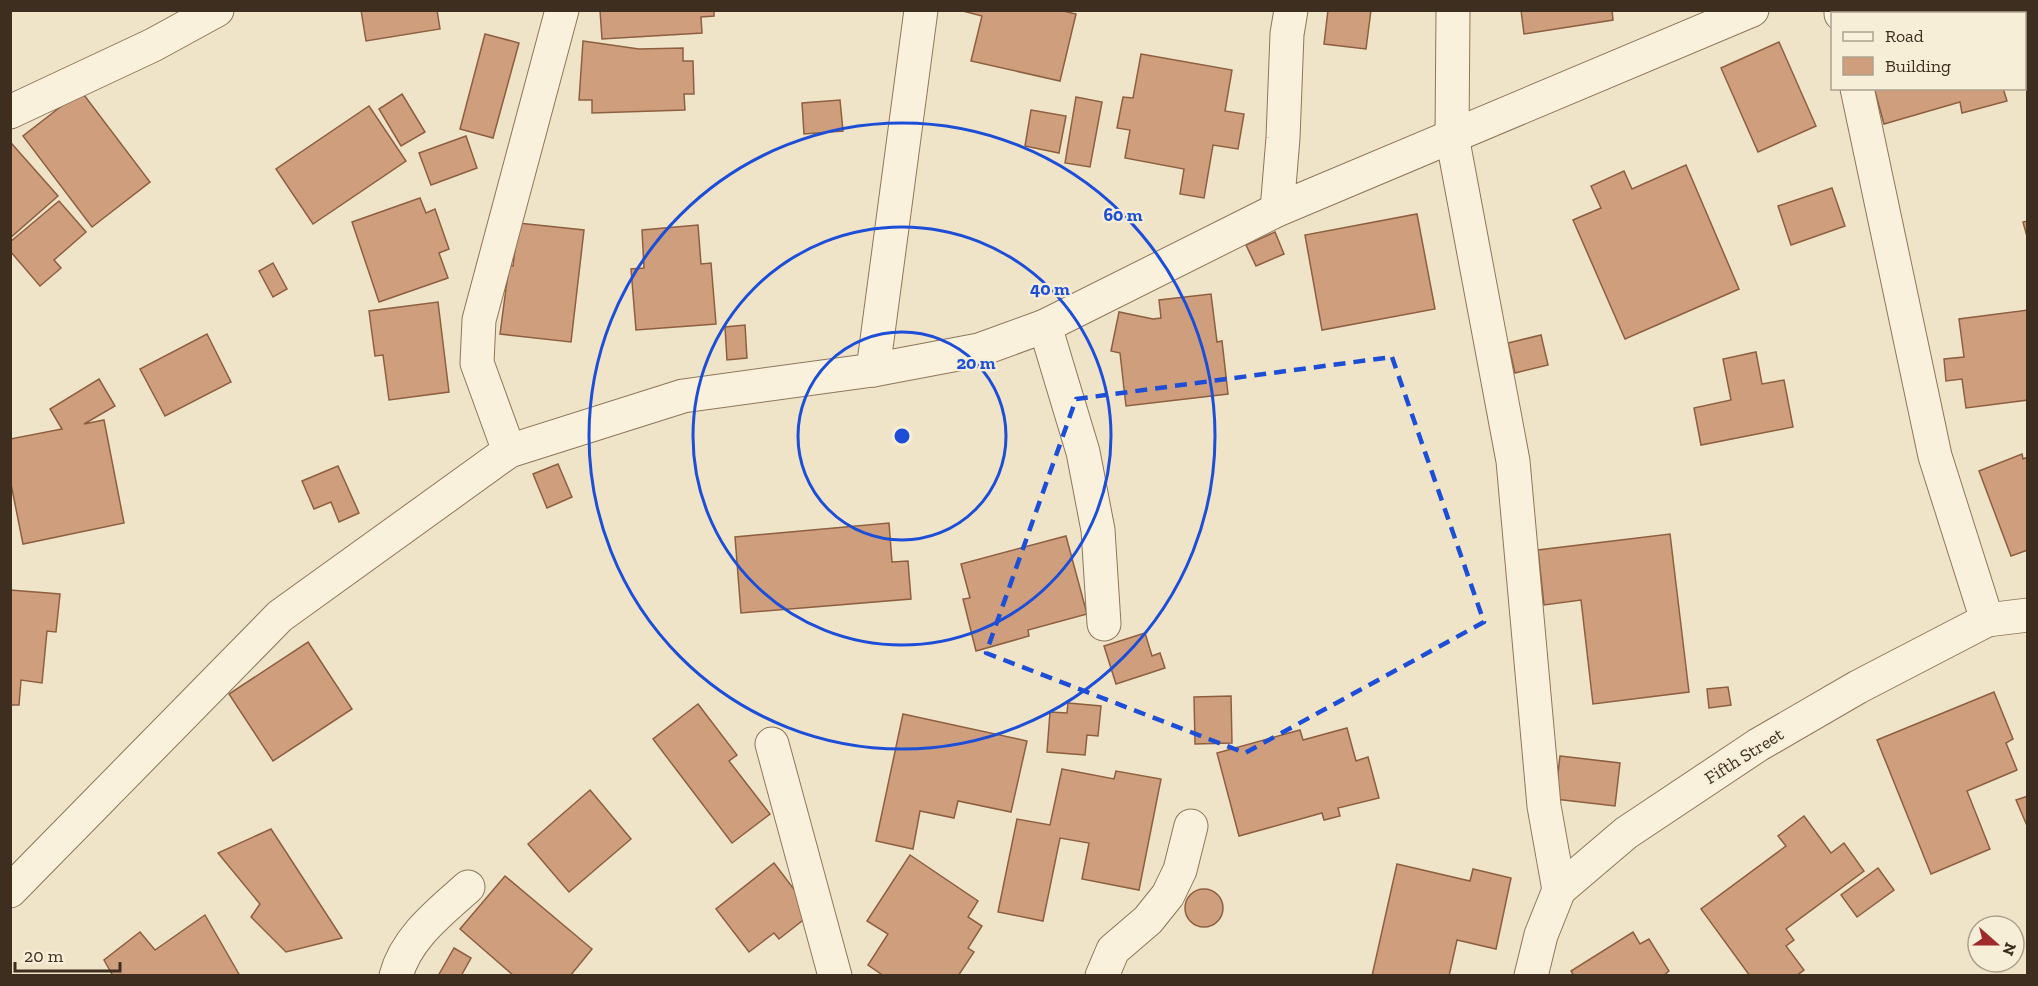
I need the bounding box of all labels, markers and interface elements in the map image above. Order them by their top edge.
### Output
legend [1831,12,2026,90]
text: Road [1885,25,1924,47]
text: Building [1885,55,1951,77]
text: 60 m [1103,204,1143,226]
text: 40 m [1030,278,1070,300]
text: 20 m [956,352,996,374]
centre of rings [892,426,912,446]
street label: Fifth Street [1700,723,1788,789]
north arrow [1966,914,2026,974]
scale bar [15,935,120,973]
text: N [1998,940,2021,958]
text: 20 m [24,945,64,967]

